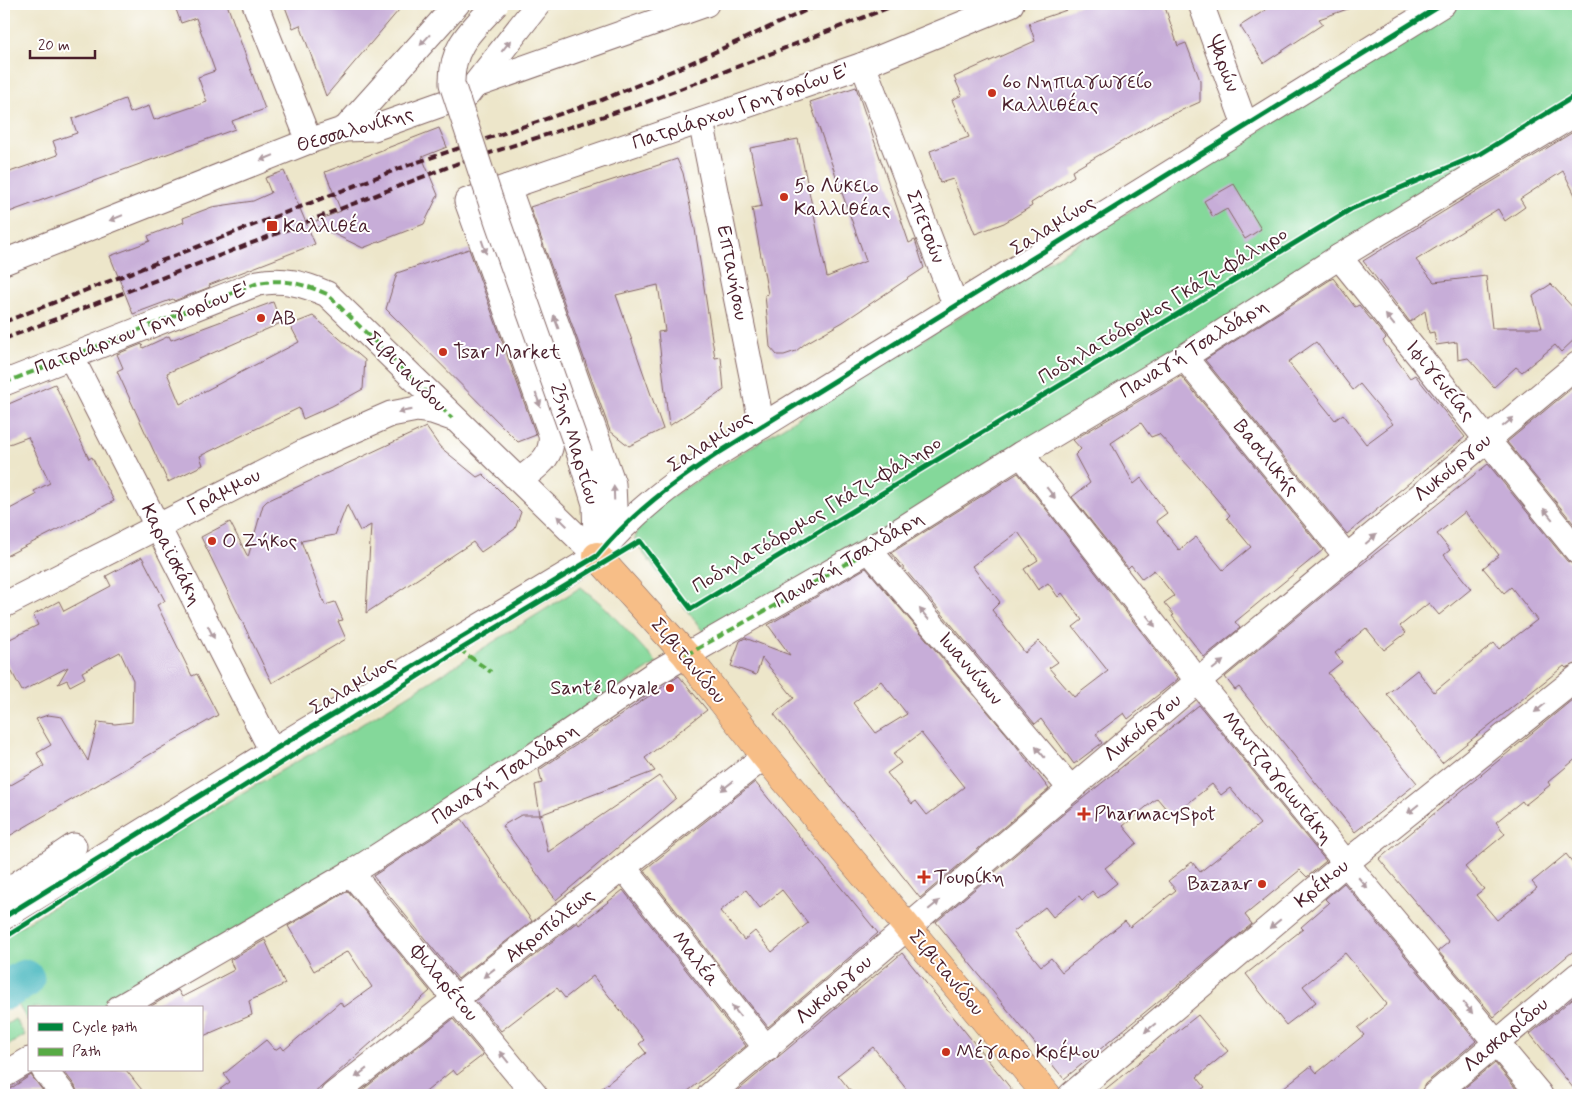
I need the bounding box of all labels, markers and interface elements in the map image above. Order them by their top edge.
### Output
scale bar [30,28,95,60]
street label: Ψαρών [1200,31,1246,96]
one-way arrow [419,34,431,46]
text: 20 m [38,36,70,56]
one-way arrow [500,40,511,53]
street label: Πατριάρχου Γρηγορίου Ε' [628,57,854,157]
place label: 6ο Νηπιαγωγείο Καλλιθέας [1002,69,1152,119]
marker: 6ο Νηπιαγωγείο Καλλιθέας [986,87,998,99]
street label: Θεσσαλονίκης [293,100,417,160]
one-way arrow [259,154,274,162]
place label: 5ο Λύκειο Καλλιθέας [794,173,891,223]
street label: Σπετσών [899,187,951,268]
street label: Σαλαμίνος [1005,189,1101,263]
marker: 5ο Λύκειο Καλλιθέας [778,191,790,203]
place label: Καλλιθέα [283,213,371,240]
one-way arrow [108,214,123,222]
marker: Καλλιθέα [265,219,279,233]
street label: Ποδηλατόδρομος Γκάζι-Φάληρο [1033,221,1293,391]
street label: Επτανήσου [710,223,754,323]
one-way arrow [480,240,488,255]
street label: Πατριάρχου Γρηγορίου Ε' [30,275,254,383]
street label: Παναγή Τσαλδάρη [1115,292,1273,406]
place label: ΑΒ [271,305,297,332]
marker: ΑΒ [255,312,267,324]
one-way arrow [1385,314,1396,327]
one-way arrow [552,315,559,330]
street label: Σιβιτανίδου [359,325,453,419]
street label: Ιφιγενείας [1399,335,1481,427]
place label: Tsar Market [453,339,561,366]
marker: Tsar Market [437,346,449,358]
street label: 25ης Μαρτίου [543,380,605,508]
one-way arrow [535,393,543,408]
street label: Σαλαμίνος [663,405,758,479]
one-way arrow [396,407,412,415]
street label: Βασιλικής [1227,414,1305,502]
one-way arrow [1501,417,1514,428]
street label: Λυκούργου [1408,427,1498,509]
street label: Ποδηλατόδρομος Γκάζι-Φάληρο [687,430,947,600]
street label: Γράμμου [183,462,265,522]
one-way arrow [609,484,617,500]
one-way arrow [1045,486,1056,499]
street label: Καραϊσκάκη [134,499,208,611]
street label: Παναγή Τσαλδάρη [769,505,929,615]
one-way arrow [1542,508,1553,521]
one-way arrow [556,516,568,528]
place label: Ο Ζήκος [222,528,297,555]
one-way arrow [1364,533,1376,545]
marker: Ο Ζήκος [206,535,218,547]
one-way arrow [918,608,929,621]
street label: Σιβιτανίδου [644,612,732,710]
one-way arrow [1145,614,1156,627]
one-way arrow [207,625,215,639]
street label: Ιωαννίνων [931,627,1009,712]
street label: Σαλαμίνος [305,650,401,722]
one-way arrow [1212,659,1225,670]
place label: Santé Royale [550,675,660,702]
marker: Santé Royale [664,682,676,694]
street label: Λυκούργου [1098,687,1188,769]
one-way arrow [1534,702,1547,713]
street label: Μαντζαγριωτάκη [1215,706,1339,850]
street label: Παναγή Τσαλδάρη [426,716,584,832]
one-way arrow [1034,746,1046,758]
one-way arrow [721,781,734,792]
place label: PharmacySpot [1094,801,1216,828]
one-way arrow [1407,804,1420,815]
marker: PharmacySpot [1078,808,1090,820]
street label: Κρέμου [1289,853,1355,915]
place label: Τουρίκη [934,864,1005,891]
marker: Τουρίκη [918,871,930,883]
place label: Bazaar [1187,871,1253,898]
one-way arrow [1357,877,1368,890]
marker: Bazaar [1256,878,1268,890]
street label: Ακροπόλεως [500,882,601,970]
one-way arrow [927,899,939,911]
one-way arrow [1268,918,1281,929]
street label: Σιβιτανίδου [902,924,990,1022]
street label: Μαλέα [665,925,726,993]
street label: Φιλαρέτου [403,938,484,1027]
street label: Λυκούργου [790,949,878,1031]
one-way arrow [483,968,496,979]
street label: Λασκαρίδου [1457,991,1555,1079]
one-way arrow [1462,1001,1473,1014]
one-way arrow [731,1005,742,1018]
legend [28,1006,202,1072]
text: Cycle path [72,1018,137,1038]
one-way arrow [1144,1023,1157,1034]
place label: Μέγαρο Κρέμου [956,1039,1099,1066]
text: Path [72,1042,101,1062]
marker: Μέγαρο Κρέμου [940,1046,952,1058]
one-way arrow [499,1051,510,1064]
one-way arrow [355,1068,368,1079]

